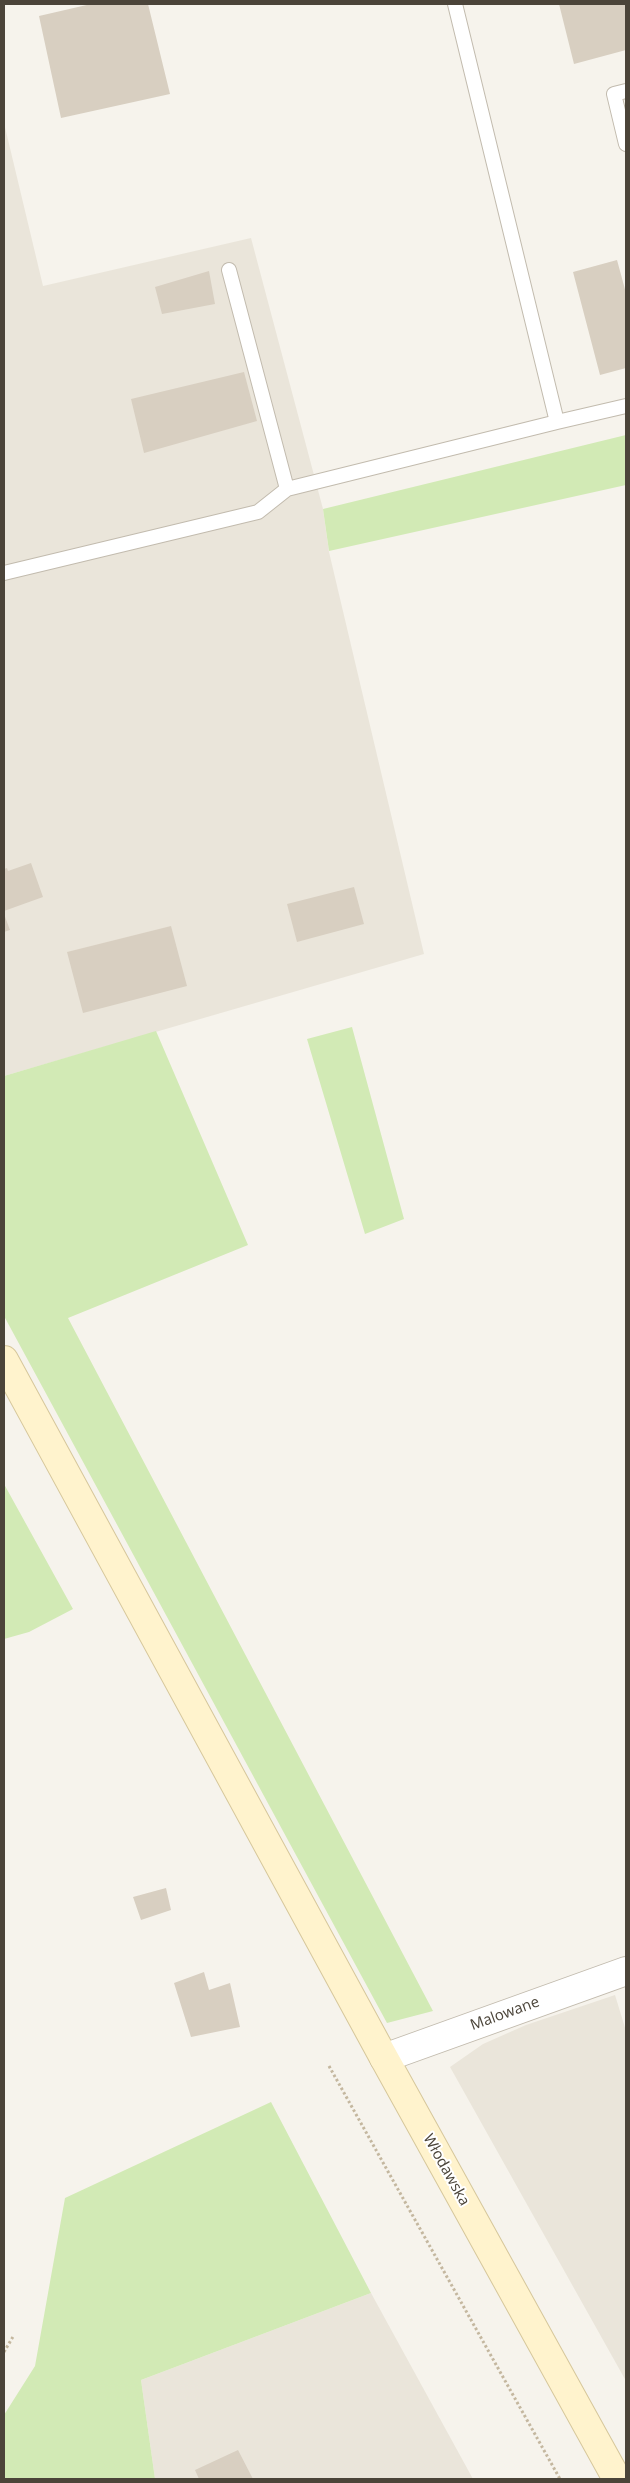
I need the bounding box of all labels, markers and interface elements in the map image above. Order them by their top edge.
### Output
street label: Malowane [468,1993,542,2035]
street label: Włodawska [419,2131,473,2209]

